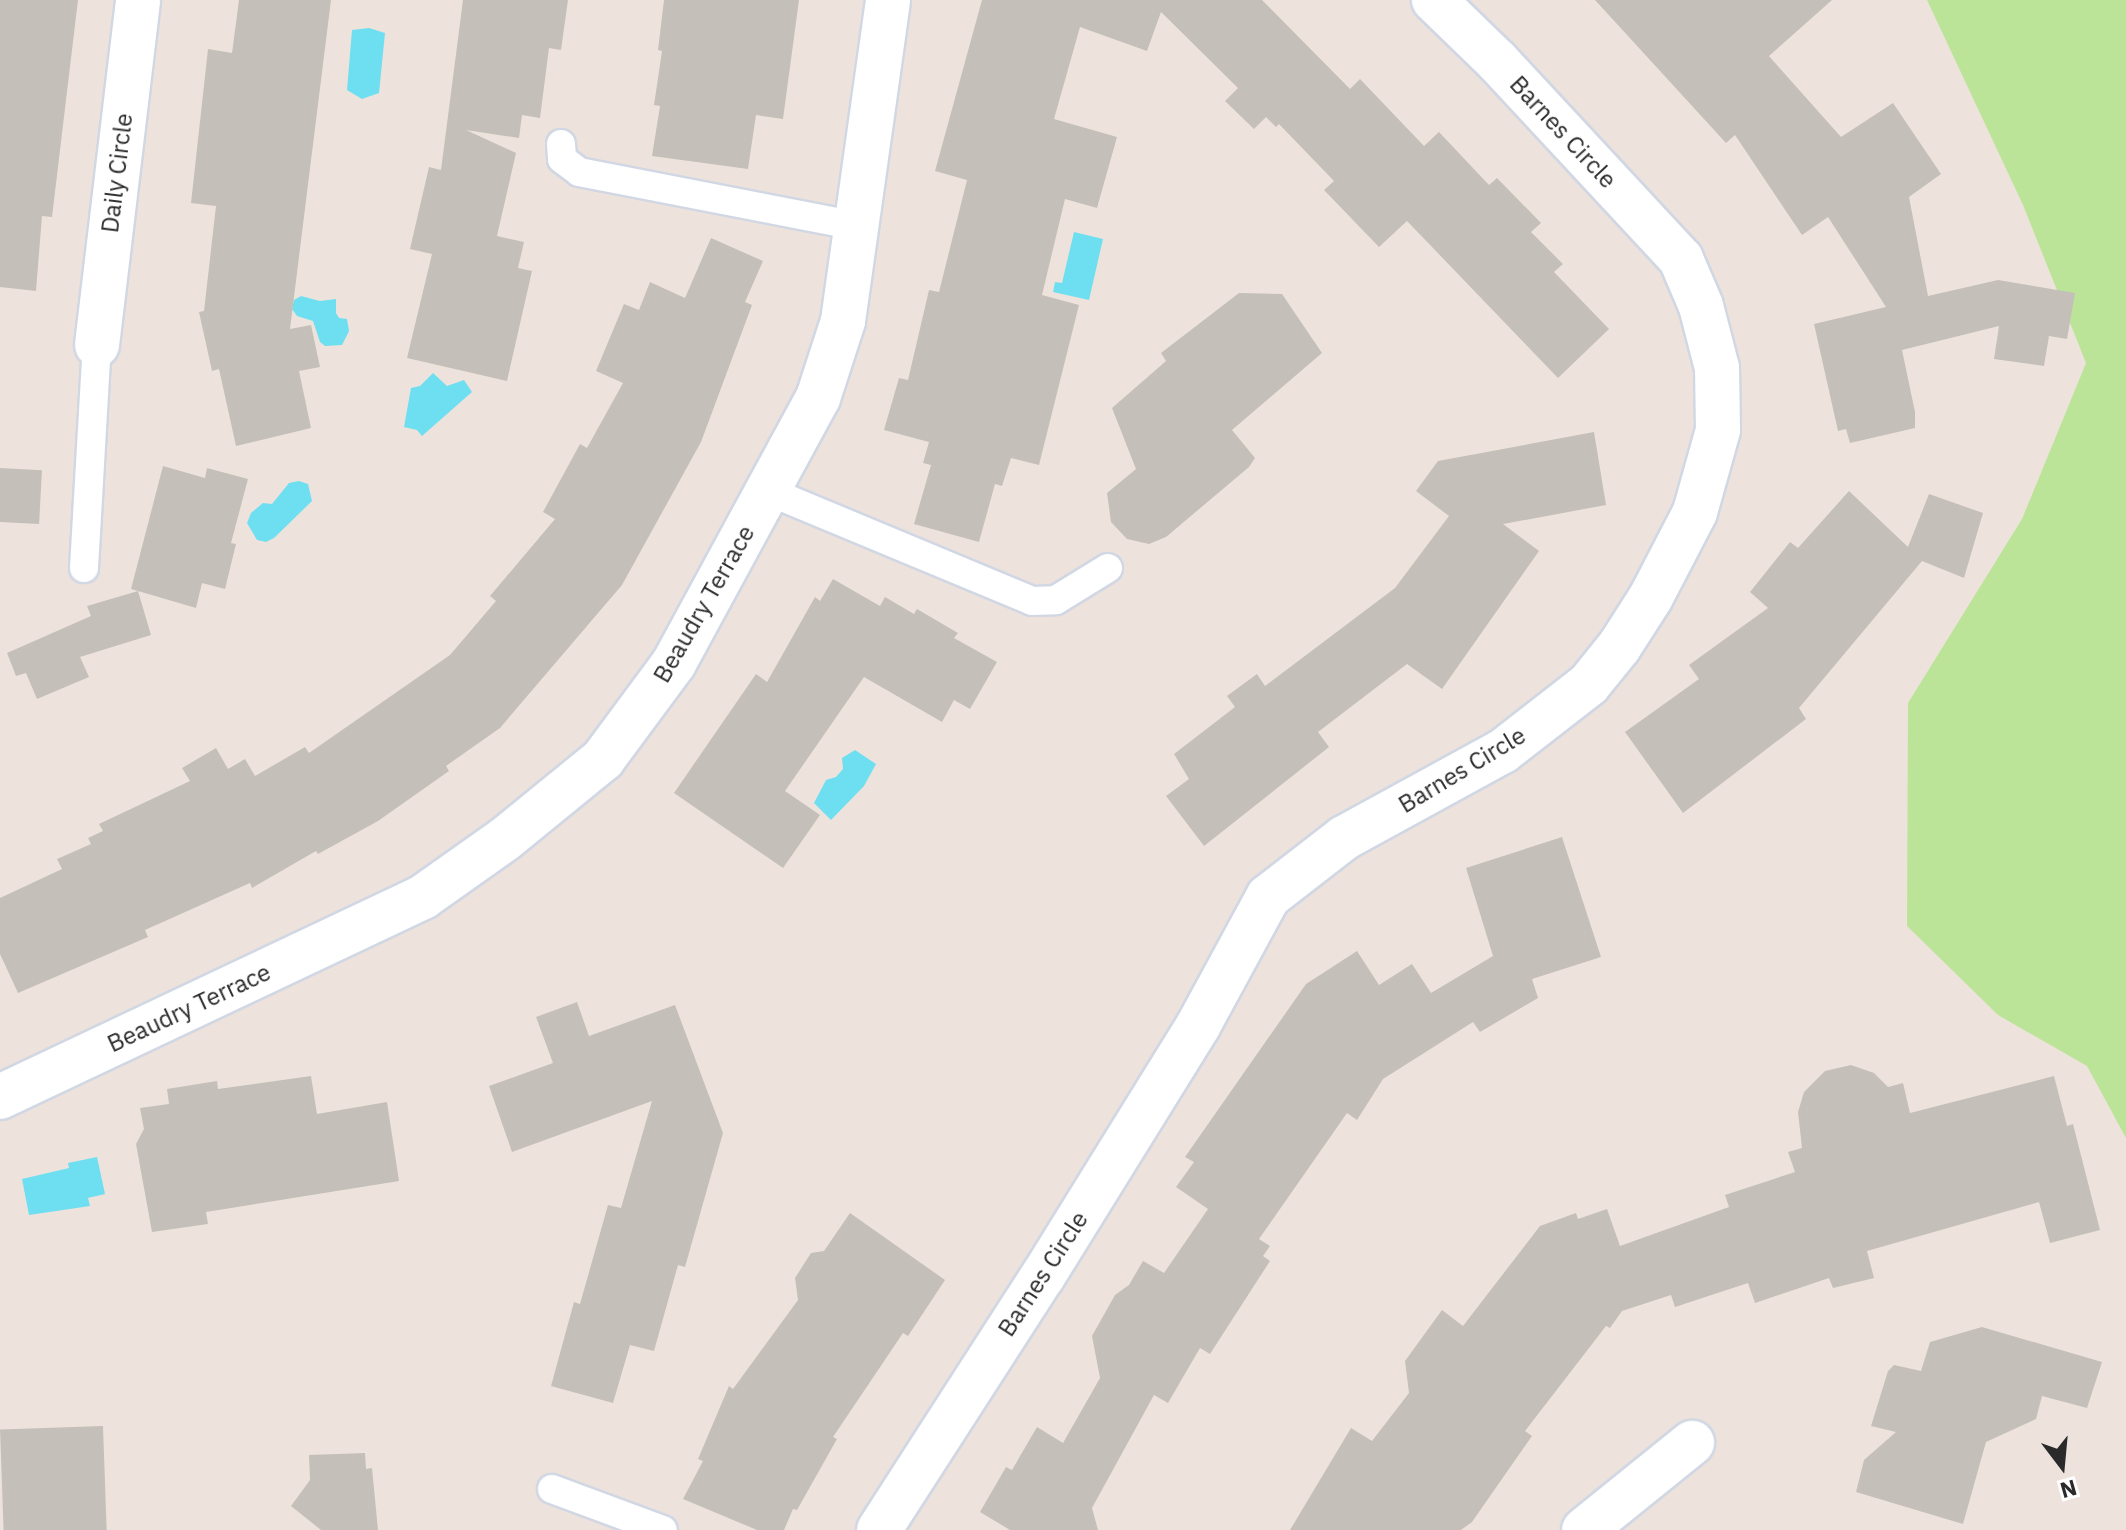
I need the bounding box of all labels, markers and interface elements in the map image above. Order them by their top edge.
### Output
street label: Barnes Circle [1504,70,1622,194]
street label: Daily Circle [95,112,139,234]
street label: Beaudry Terrace [647,520,761,688]
street label: Barnes Circle [1393,721,1531,819]
street label: Beaudry Terrace [103,958,275,1058]
street label: Barnes Circle [992,1206,1094,1342]
north arrow [2022,1426,2102,1506]
text: N [2057,1473,2080,1506]

